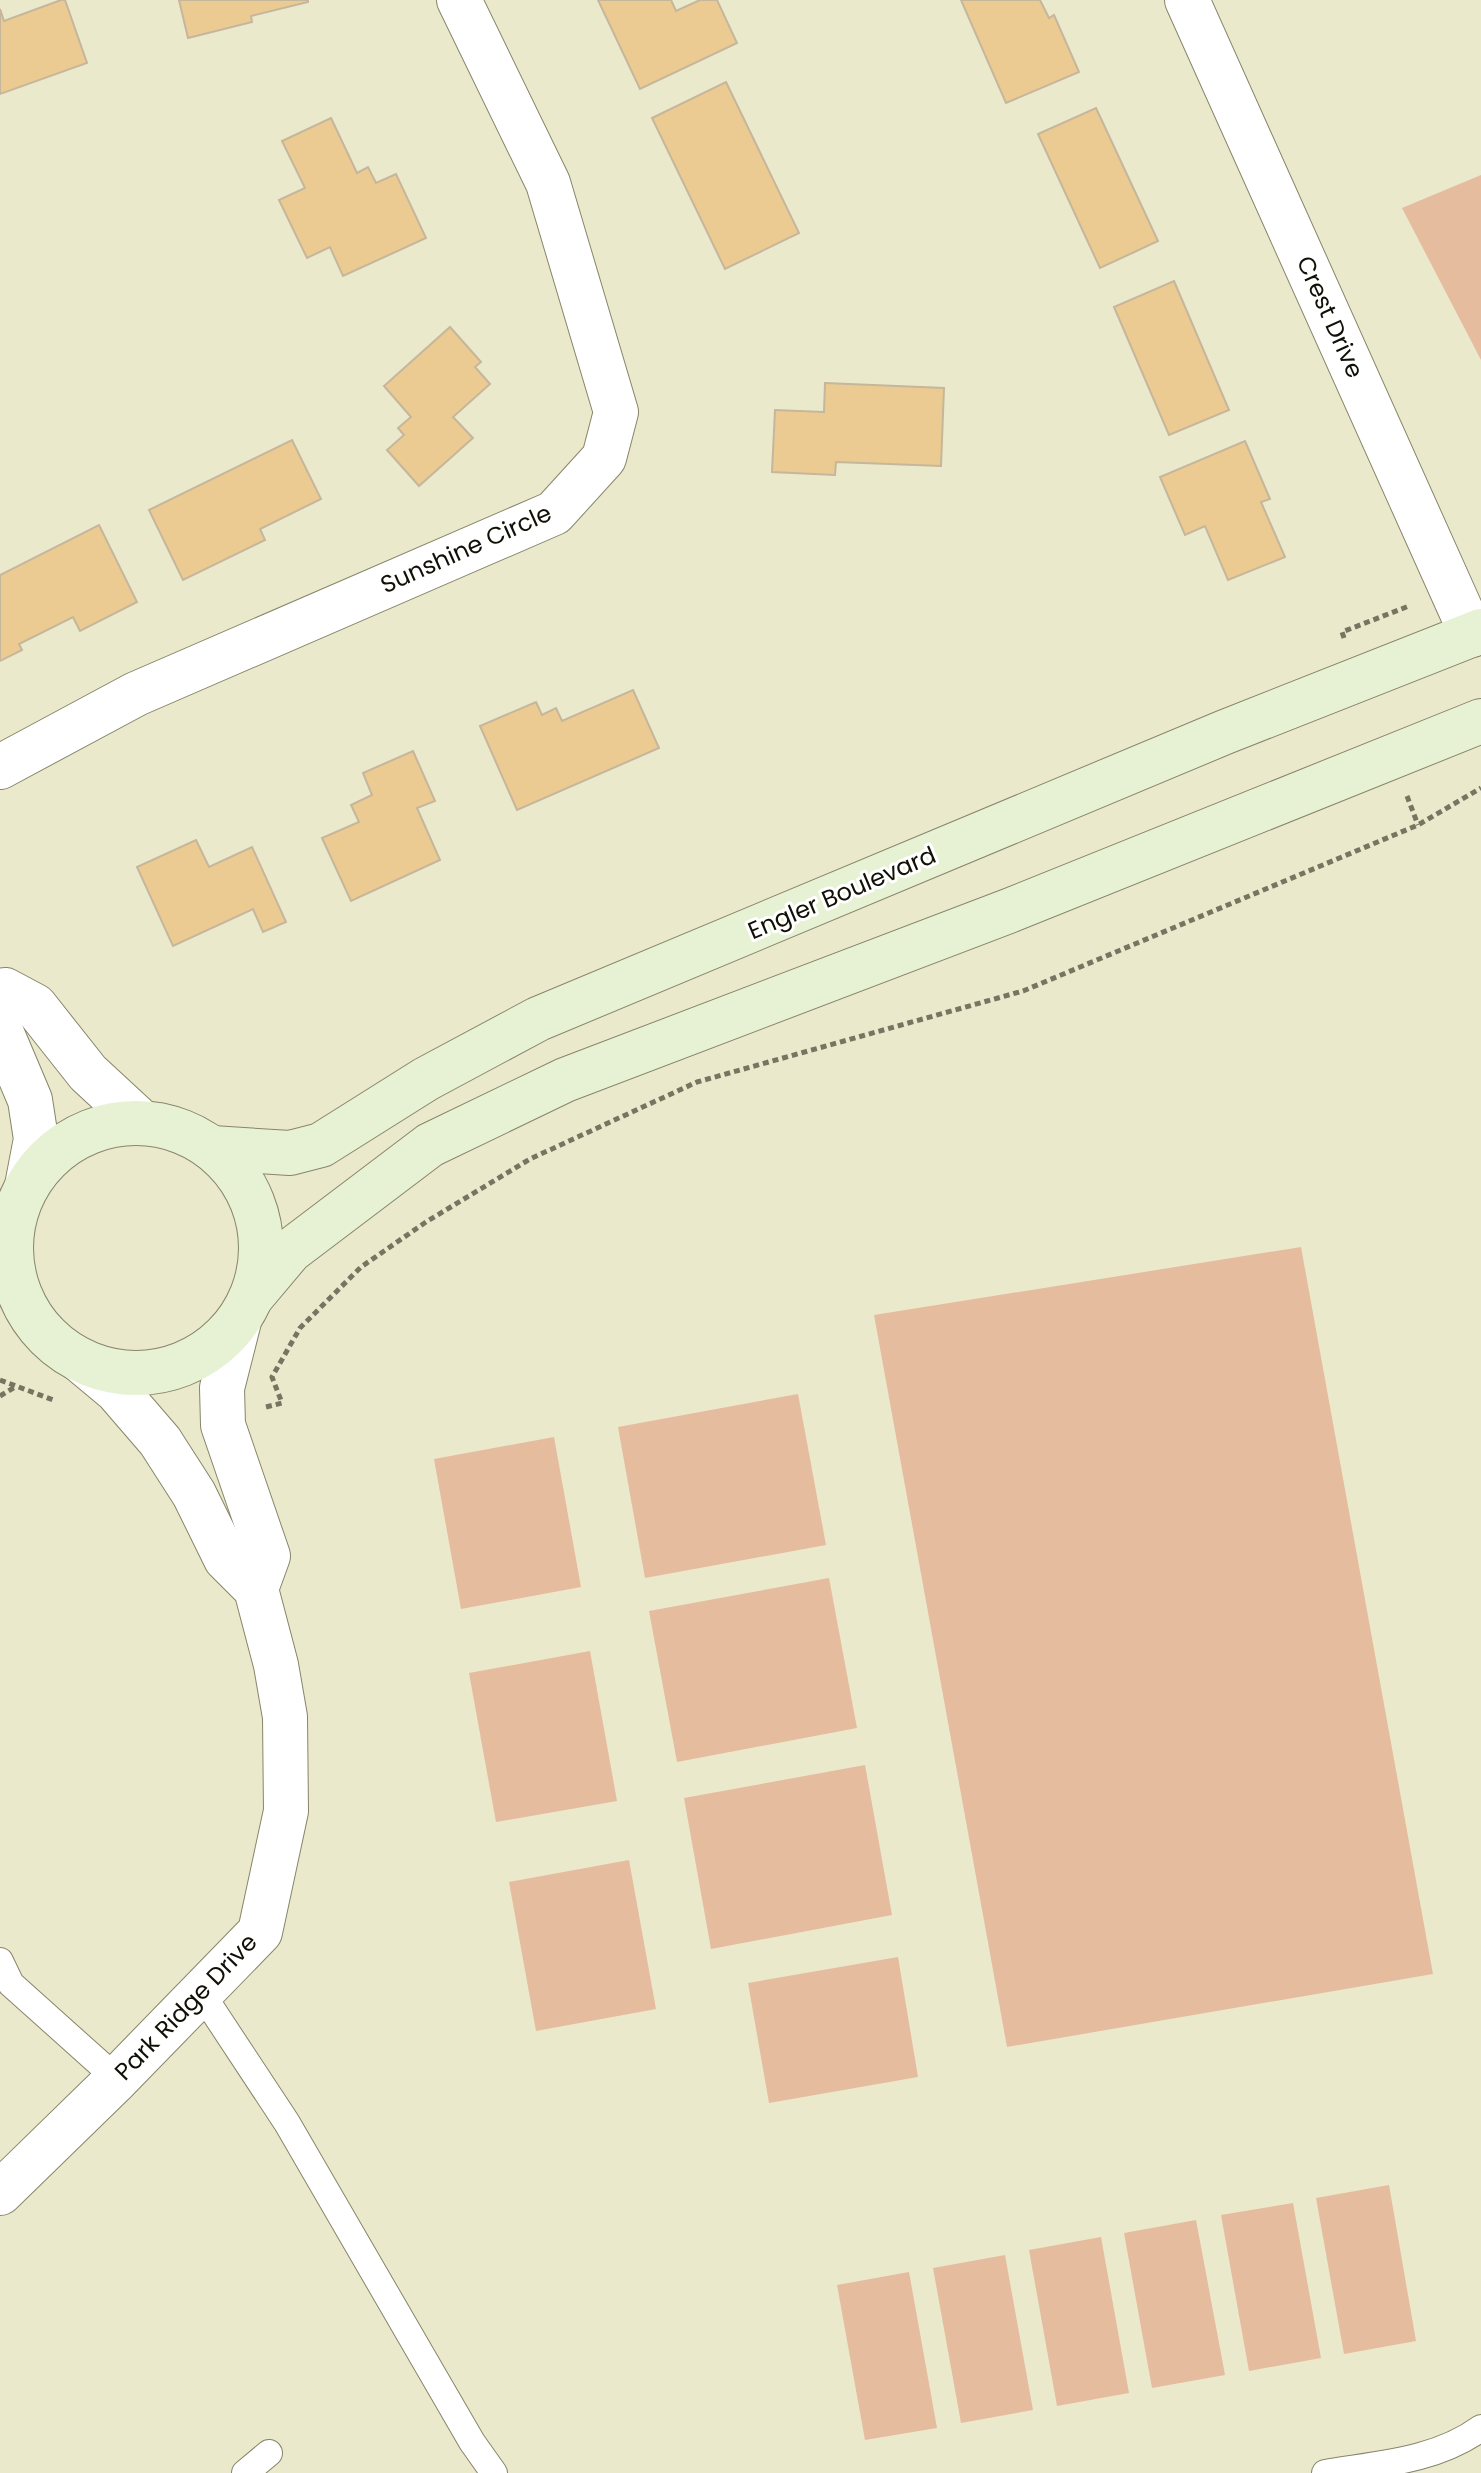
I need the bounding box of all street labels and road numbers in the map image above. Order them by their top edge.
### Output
street label: Crest Drive [1289,251,1372,383]
street label: Sunshine Circle [375,496,557,601]
street label: Engler Boulevard [743,838,941,947]
street label: Park Ridge Drive [107,1926,264,2087]

